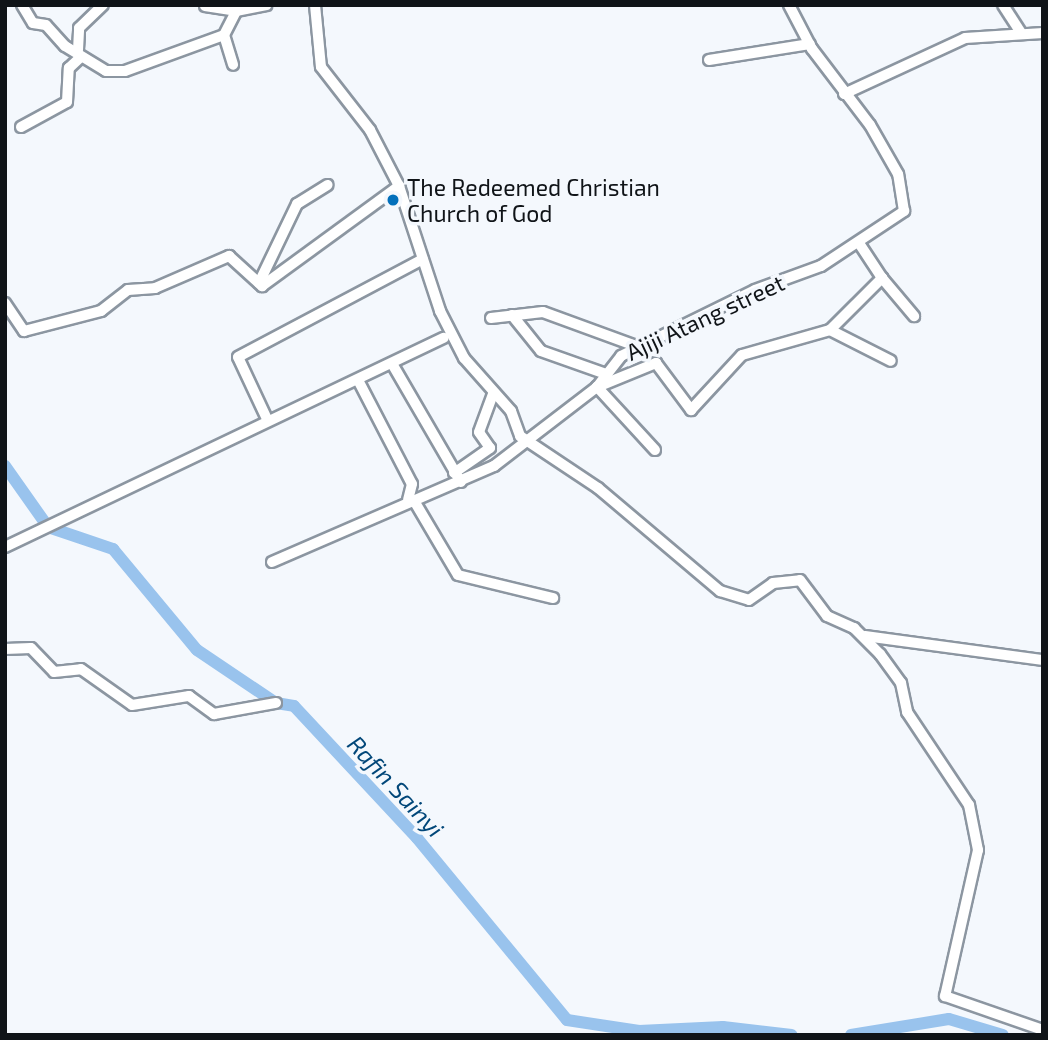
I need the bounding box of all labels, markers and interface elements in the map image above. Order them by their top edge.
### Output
place label: The Redeemed Christian Church of God [407,173,660,227]
marker: The Redeemed Christian Church of God [385,192,401,208]
street label: Ajiji Atang street [621,268,789,366]
water label: Rafin Sainyi [342,729,450,843]

